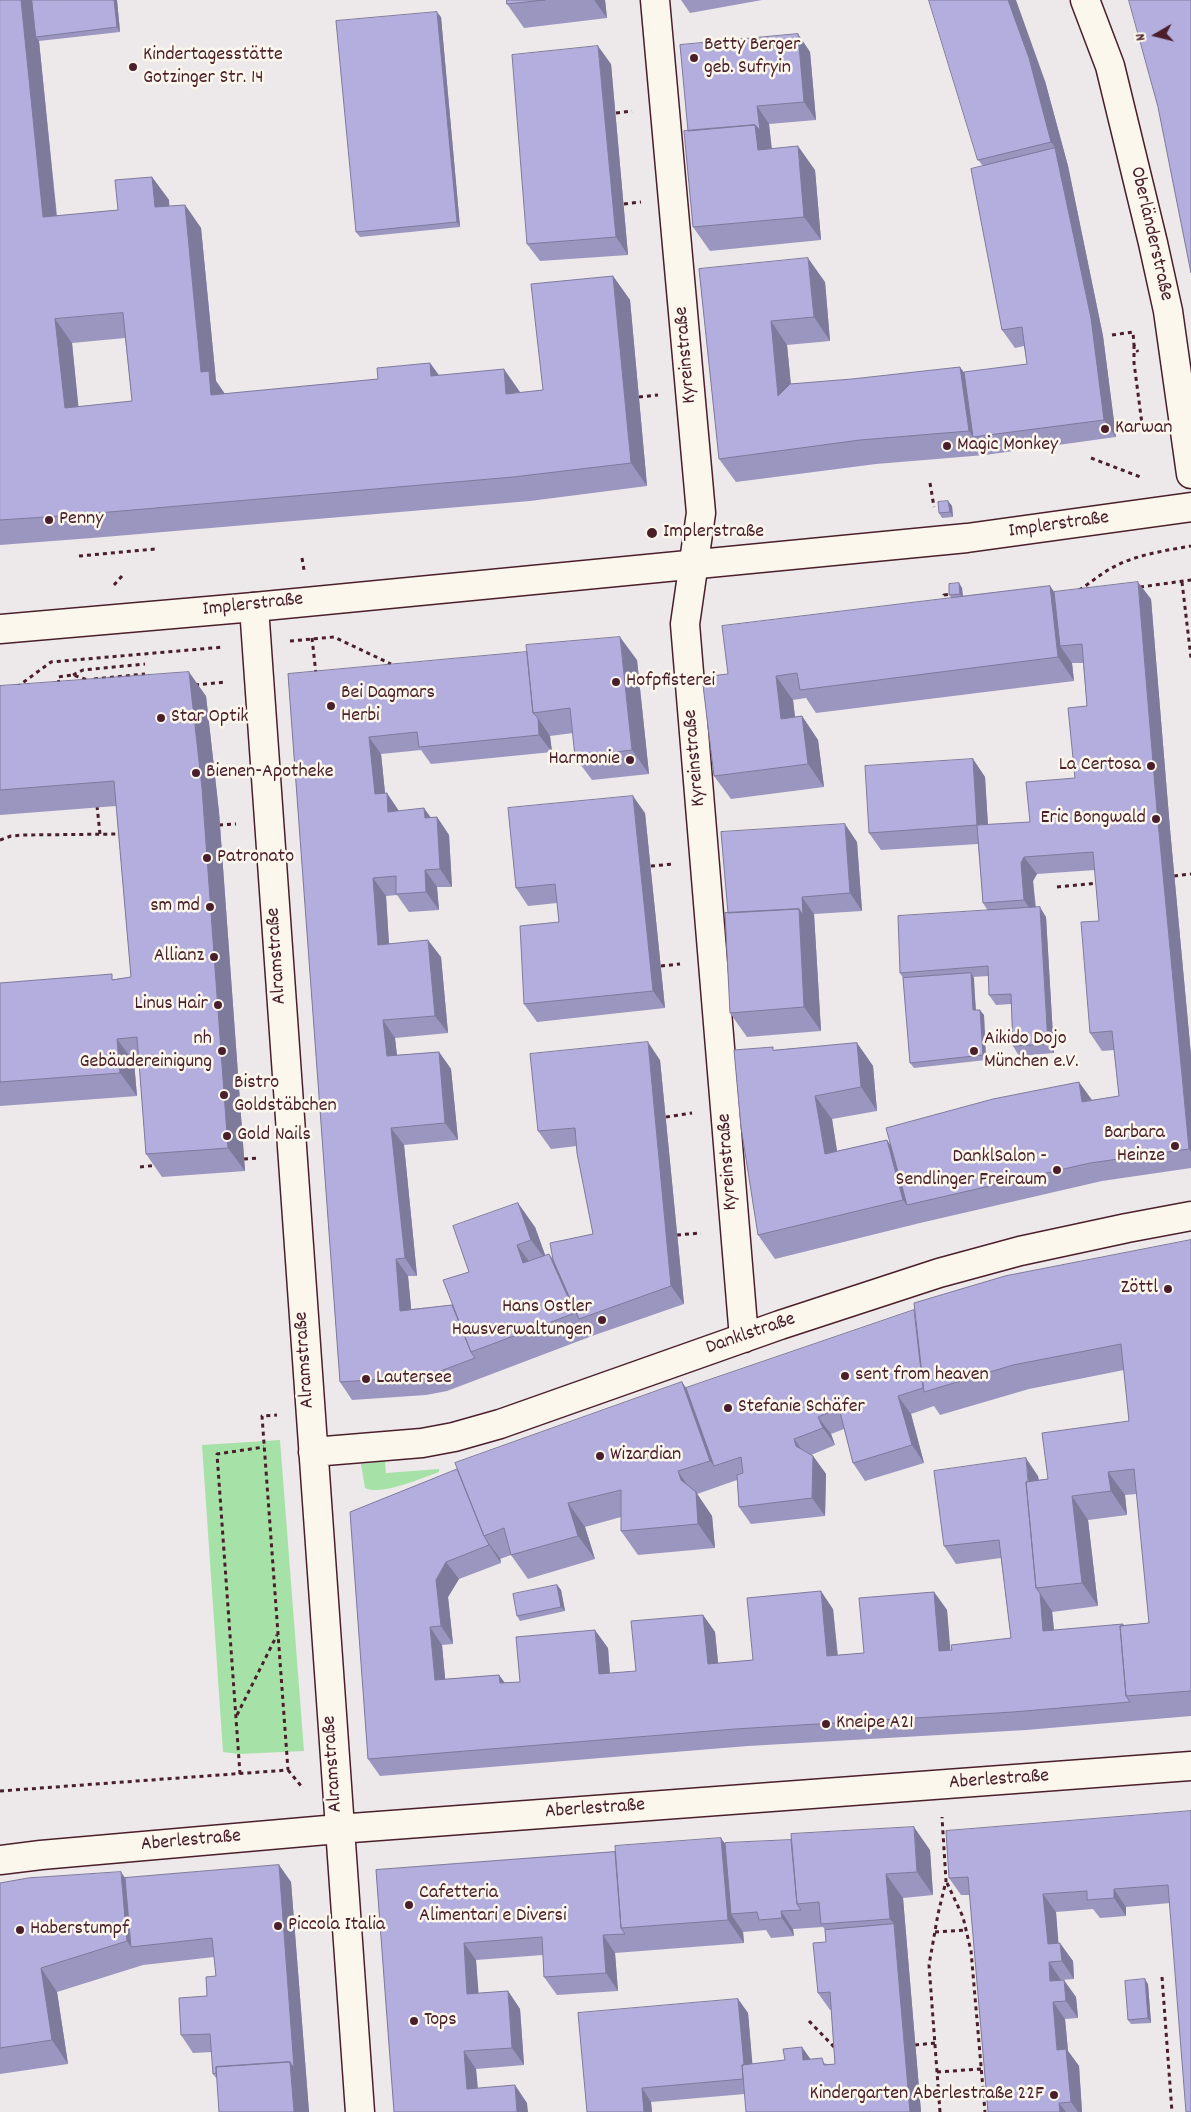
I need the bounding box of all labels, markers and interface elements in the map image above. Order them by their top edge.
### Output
north arrow [1131,10,1181,60]
text: N [1131,32,1152,42]
place label: Betty Berger geb. Sufryin [704,34,800,81]
place label: Kindertagesstätte Gotzinger Str. 14 [143,44,283,91]
marker: Betty Berger geb. Sufryin [688,52,700,64]
marker: Kindertagesstätte Gotzinger Str. 14 [127,61,139,73]
street label: Oberländerstraße [1123,165,1177,303]
street label: Kyreinstraße [671,305,703,405]
place label: Karwan [1115,417,1173,441]
marker: Karwan [1099,423,1111,435]
place label: Magic Monkey [957,434,1058,458]
marker: Magic Monkey [941,440,953,452]
street label: Implerstraße [1007,507,1111,545]
place label: Penny [59,508,103,532]
marker: Penny [43,514,55,526]
place label: Implerstraße [663,521,764,545]
marker: Implerstraße [645,526,659,540]
street label: Implerstraße [202,589,304,623]
place label: Hofpfisterei [626,670,715,694]
marker: Hofpfisterei [610,676,622,688]
place label: Bei Dagmars Herbi [341,682,435,729]
marker: Bei Dagmars Herbi [325,700,337,712]
place label: Star Optik [171,706,249,730]
street label: Kyreinstraße [680,708,712,808]
marker: Star Optik [155,712,167,724]
place label: Harmonie [549,748,620,772]
marker: Harmonie [624,754,636,766]
place label: La Certosa [1059,754,1141,778]
marker: La Certosa [1145,760,1157,772]
place label: Bienen-Apotheke [206,761,333,785]
marker: Bienen-Apotheke [190,767,202,779]
place label: Eric Bongwald [1040,807,1146,831]
marker: Eric Bongwald [1150,813,1162,825]
place label: Patronato [217,846,294,870]
marker: Patronato [201,852,213,864]
place label: sm md [150,895,200,919]
marker: sm md [204,901,216,913]
street label: Alramstraße [263,907,293,1005]
place label: Allianz [154,945,204,969]
marker: Allianz [208,951,220,963]
place label: Linus Hair [135,993,208,1017]
marker: Linus Hair [212,999,224,1011]
place label: nh Gebäudereinigung [80,1028,212,1075]
place label: Aikido Dojo München e.V. [984,1028,1078,1075]
marker: nh Gebäudereinigung [216,1045,228,1057]
marker: Aikido Dojo München e.V. [968,1045,980,1057]
place label: Bistro Goldstäbchen [234,1072,337,1119]
marker: Bistro Goldstäbchen [218,1089,230,1101]
street label: Kyreinstraße [714,1113,744,1211]
place label: Barbara Heinze [1104,1122,1165,1169]
place label: Gold Nails [237,1124,311,1148]
marker: Gold Nails [221,1130,233,1142]
marker: Barbara Heinze [1169,1140,1181,1152]
place label: DanklSalon - Sendlinger Freiraum [896,1146,1047,1193]
marker: DanklSalon - Sendlinger Freiraum [1051,1164,1063,1176]
place label: Zöttl [1121,1277,1158,1301]
marker: Zöttl [1162,1283,1174,1295]
place label: Hans Ostler Hausverwaltungen [452,1296,592,1343]
street label: Danklstraße [703,1309,799,1361]
street label: Alramstraße [291,1311,321,1409]
marker: Hans Ostler Hausverwaltungen [596,1314,608,1326]
place label: sent from heaven [855,1364,989,1388]
place label: Lautersee [376,1367,452,1391]
marker: sent from heaven [839,1370,851,1382]
marker: Lautersee [360,1373,372,1385]
place label: Stefanie Schäfer [738,1396,865,1420]
marker: Stefanie Schäfer [722,1402,734,1414]
place label: Wizardian [610,1444,681,1468]
marker: Wizardian [594,1450,606,1462]
place label: Kneipe A21 [836,1712,914,1736]
street label: Alramstraße [319,1715,349,1813]
marker: Kneipe A21 [820,1718,832,1730]
street label: Aberlestraße [948,1766,1050,1796]
street label: Aberlestraße [544,1795,646,1825]
street label: Aberlestraße [140,1826,242,1858]
place label: Cafetteria Alimentari e Diversi [419,1882,567,1929]
marker: Cafetteria Alimentari e Diversi [403,1899,415,1911]
place label: Piccola Italia [288,1914,385,1938]
place label: Haberstumpf [30,1918,129,1942]
marker: Piccola Italia [272,1920,284,1932]
marker: Haberstumpf [14,1924,26,1936]
place label: Tops [424,2009,457,2033]
marker: Tops [408,2015,420,2027]
place label: Kindergarten Aberlestraße 22F [809,2083,1044,2107]
marker: Kindergarten Aberlestraße 22F [1048,2089,1060,2101]

